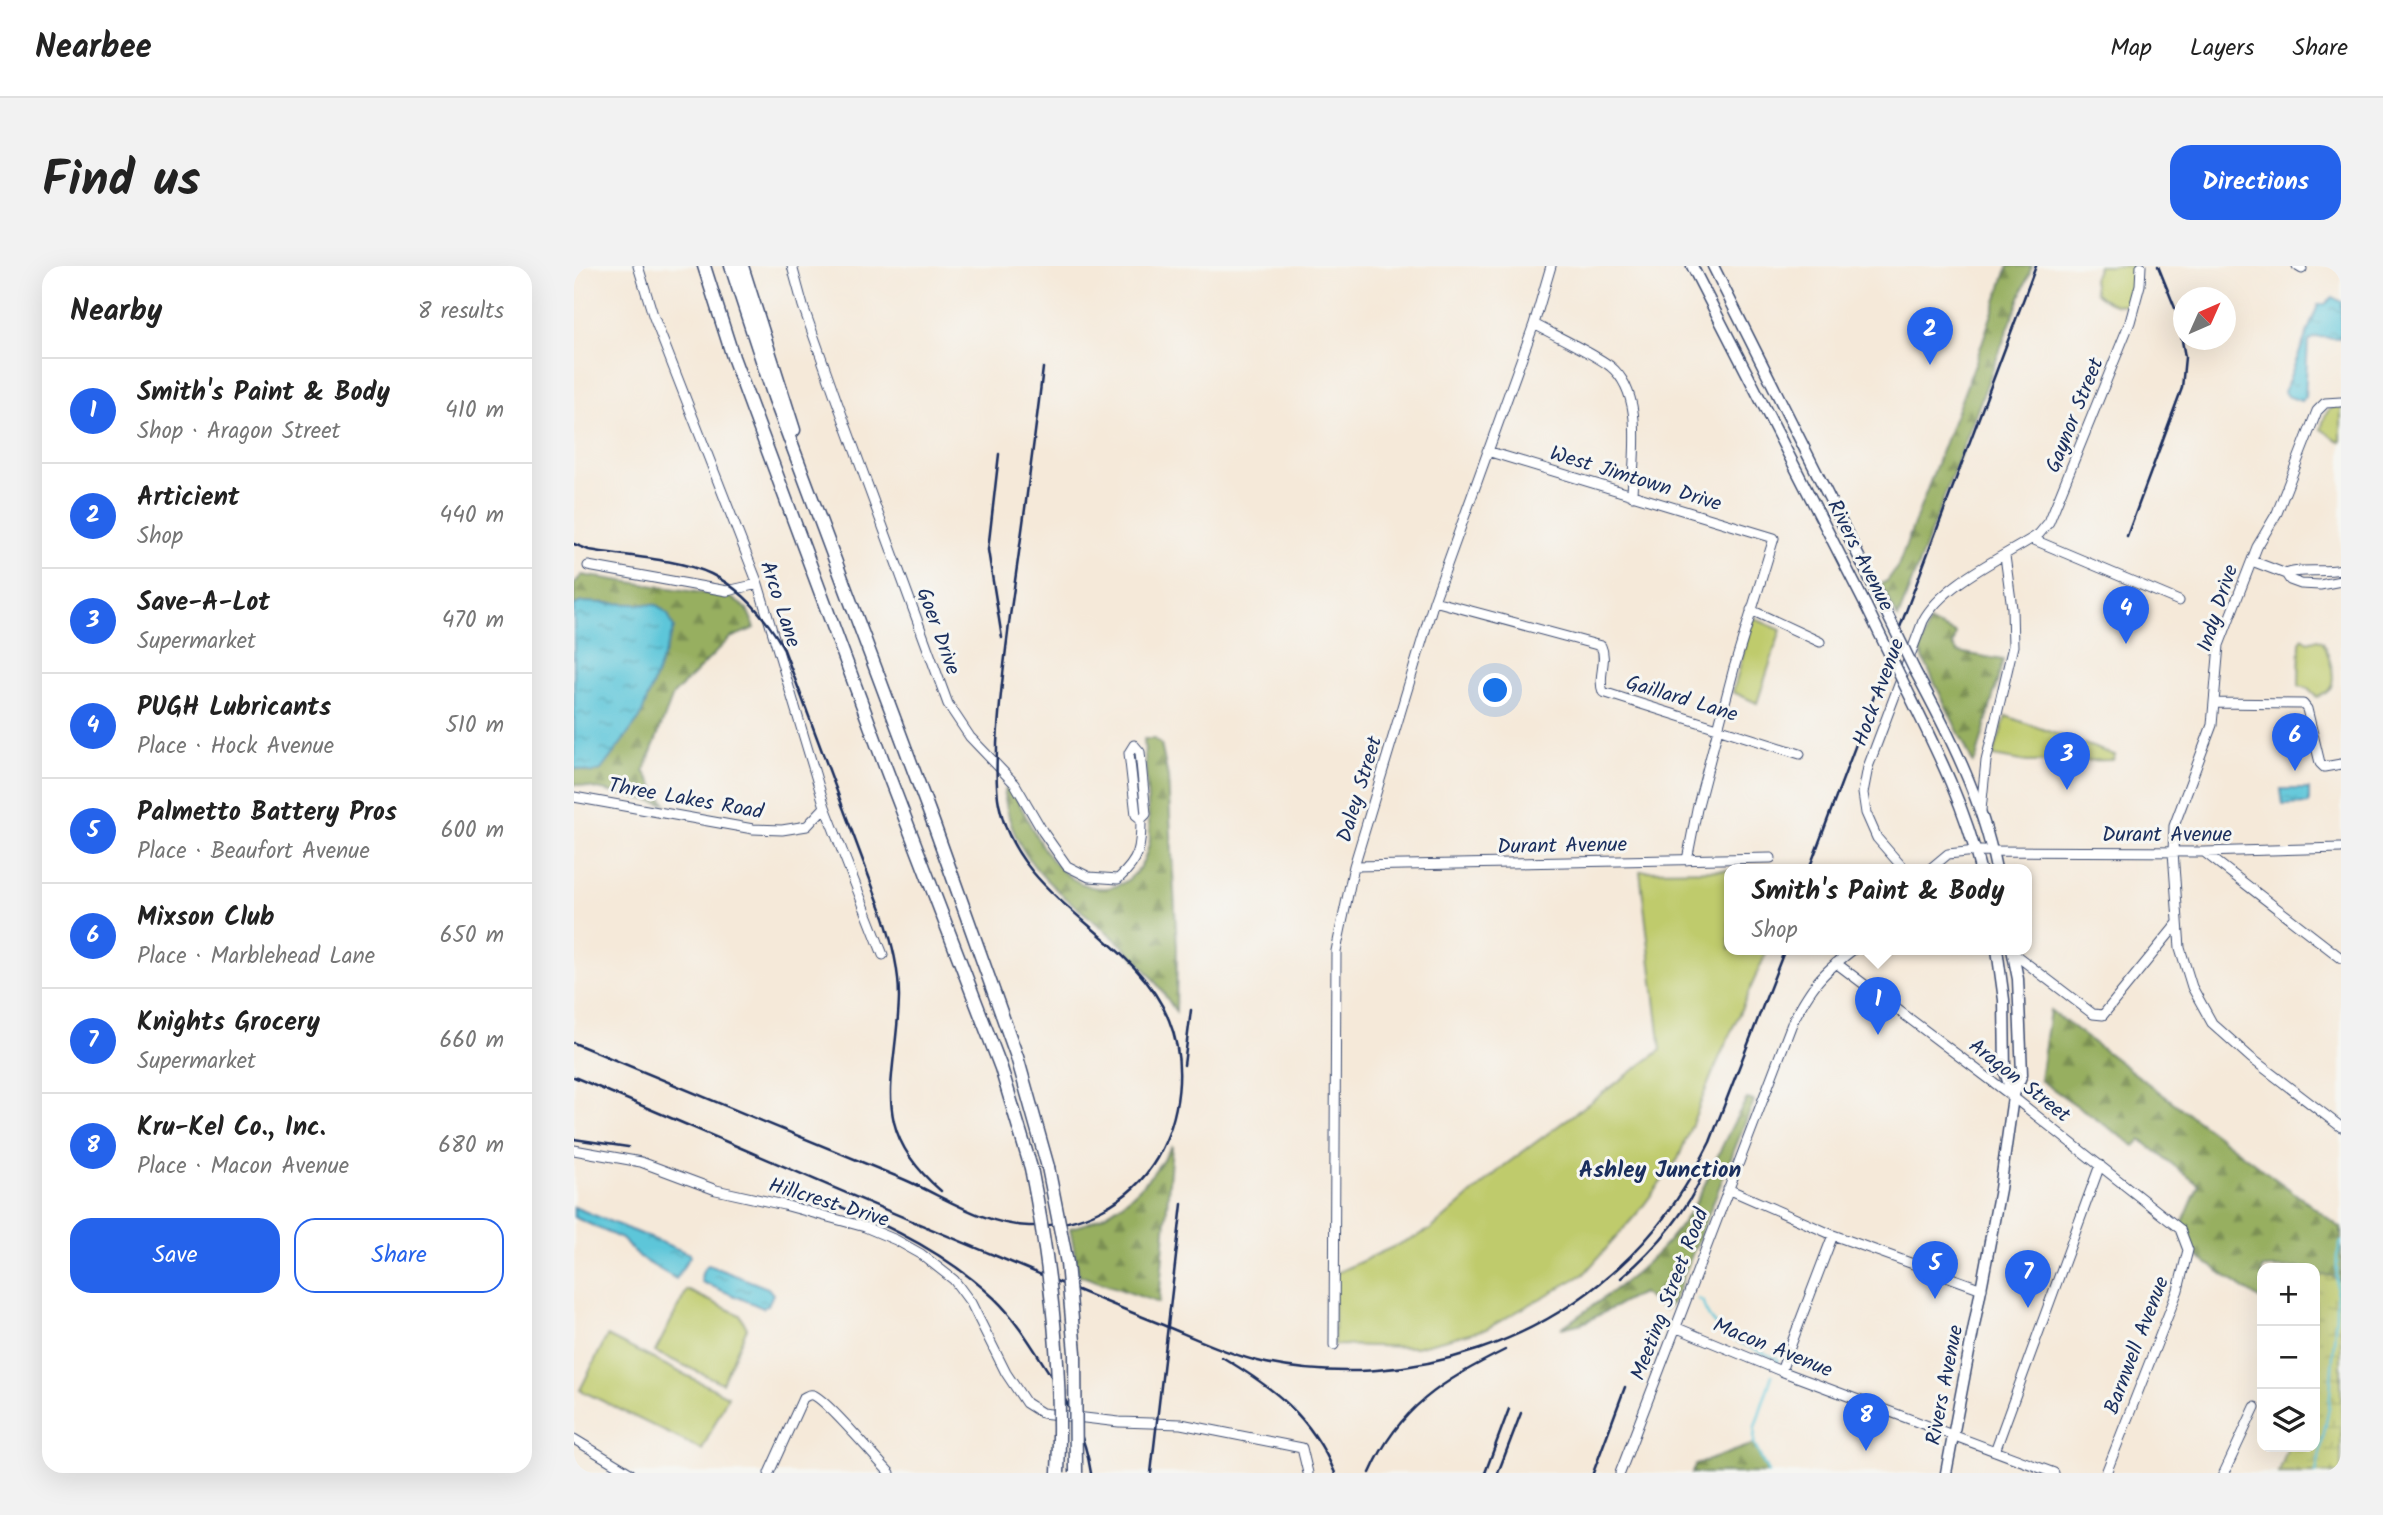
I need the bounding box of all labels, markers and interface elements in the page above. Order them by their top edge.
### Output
text: Nearbee [35,22,152,75]
text: Map [2110,29,2152,68]
text: Layers [2190,29,2254,68]
text: Share [2292,29,2348,68]
text: Find us [42,143,200,221]
button: Directions [2170,145,2341,220]
north arrow [2173,287,2236,350]
text: Nearby [70,288,162,336]
text: 8 results [418,294,504,330]
pin: 2 [1907,307,1953,365]
street label: Gaynor Street [2037,352,2114,478]
text: Smith's Paint & Body [137,372,390,414]
text: 1 [90,393,96,429]
text: 410 m [445,393,504,429]
text: Shop · Aragon Street [137,414,340,450]
street label: West Jimtown Drive [1546,438,1726,521]
text: Articient [137,477,240,519]
street label: Rivers Avenue [1817,494,1902,618]
text: 2 [86,498,100,534]
text: 440 m [440,498,504,534]
text: Shop [137,519,183,555]
street label: Arco Lane [750,557,809,652]
street label: Indy Drive [2189,560,2248,656]
text: Save-A-Lot [137,582,270,624]
street label: Goer Drive [907,583,969,680]
pin: 4 [2103,586,2149,644]
text: 3 [87,603,99,639]
text: 470 m [442,603,504,639]
text: Supermarket [137,624,256,660]
street label: Hock Avenue [1845,633,1914,751]
street label: Gaillard Lane [1621,667,1742,732]
your location [1478,673,1512,707]
text: PUGH Lubricants [137,687,331,729]
text: 4 [87,708,99,744]
text: 510 m [445,708,504,744]
pin: 6 [2272,713,2318,771]
text: Place · Hock Avenue [137,729,334,765]
street label: Daley Street [1329,731,1392,847]
pin: 3 [2044,732,2090,790]
street label: Three Lakes Road [606,770,766,829]
text: Palmetto Battery Pros [137,792,397,834]
text: 5 [87,813,99,849]
text: 600 m [441,813,504,849]
street label: Durant Avenue [2102,819,2233,852]
street label: Durant Avenue [1497,829,1628,864]
text: Place · Beaufort Avenue [137,834,370,870]
popup [1724,864,2032,955]
text: Smith's Paint & Body [1751,871,2005,913]
text: Mixson Club [137,897,275,939]
text: Shop [1751,913,1797,949]
text: 6 [87,918,99,954]
text: 650 m [440,918,504,954]
text: Place · Marblehead Lane [137,939,375,975]
pin: 1 [1855,977,1901,1035]
text: Knights Grocery [137,1002,320,1044]
text: 7 [88,1023,98,1059]
text: 660 m [439,1023,504,1059]
street label: Aragon Street [1961,1031,2078,1132]
text: Supermarket [137,1044,256,1080]
text: Kru-Kel Co., Inc. [137,1107,326,1149]
text: 8 [86,1128,100,1164]
text: 680 m [438,1128,504,1164]
text: Place · Macon Avenue [137,1149,349,1185]
district label: Ashley Junction [1579,1153,1741,1189]
street label: Hillcrest Drive [764,1169,893,1238]
street label: Meeting Street Road [1622,1203,1719,1385]
button: Save [70,1218,280,1293]
button: Share [294,1218,504,1293]
pin: 5 [1912,1241,1958,1299]
pin: 7 [2005,1250,2051,1308]
map controls [2257,1263,2320,1452]
button: + [2257,1263,2320,1326]
street label: Barnwell Avenue [2096,1271,2179,1419]
street label: Macon Avenue [1708,1309,1838,1388]
street label: Rivers Avenue [1918,1322,1973,1448]
button: − [2257,1326,2320,1389]
button: layers [2257,1389,2320,1452]
pin: 8 [1843,1393,1889,1451]

